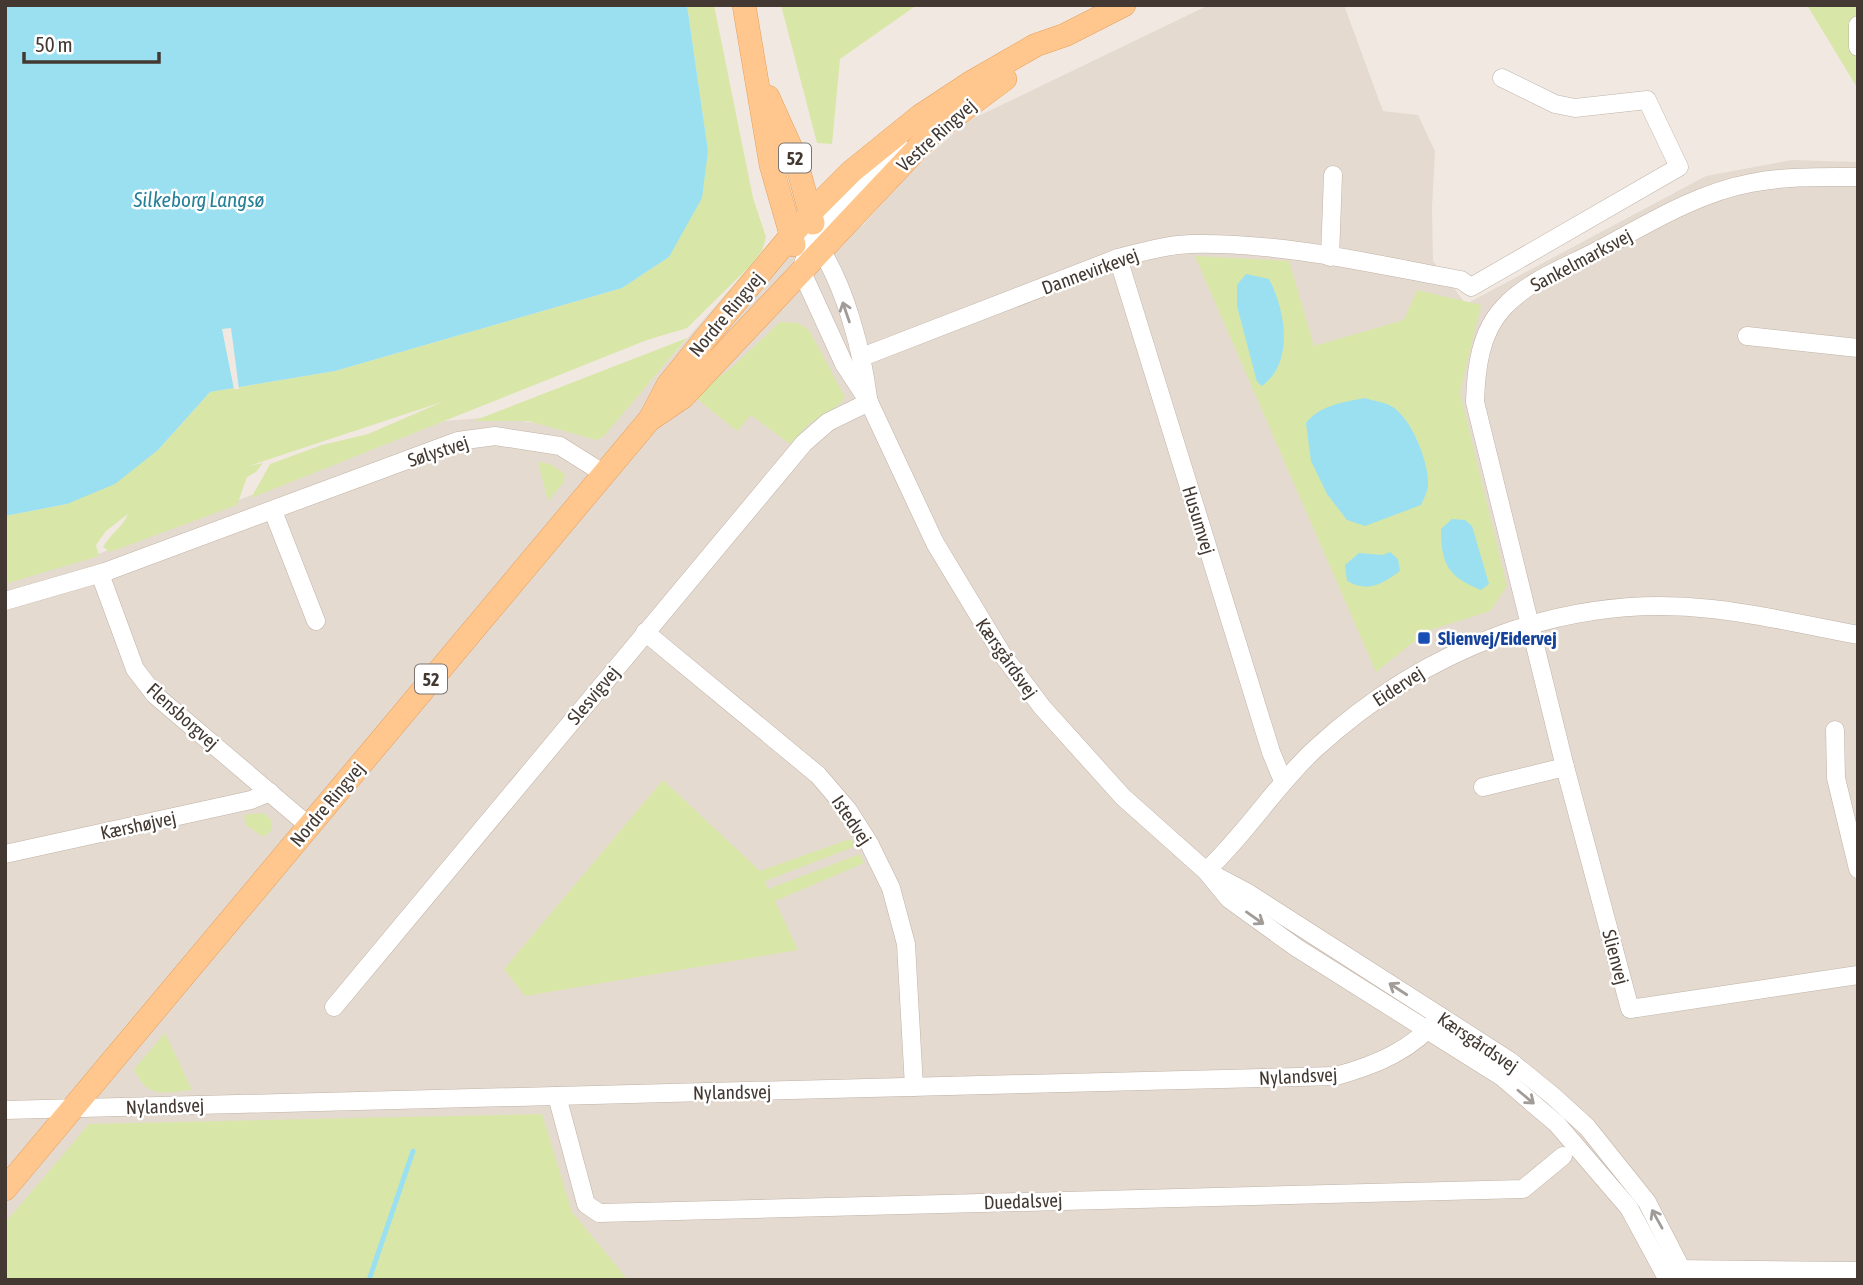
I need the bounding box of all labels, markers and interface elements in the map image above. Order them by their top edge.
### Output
scale bar [24,21,159,65]
text: 50 m [35,32,73,56]
street label: Vestre Ringvej [892,94,980,176]
road number: 52 [779,144,811,173]
water label: Silkeborg Langsø [133,187,265,211]
street label: Sankelmarksvej [1527,224,1635,296]
street label: Dannevirkevej [1039,243,1141,299]
street label: Nordre Ringvej [684,267,768,361]
one-way arrow [839,302,851,324]
street label: Sølystvej [405,431,471,471]
street label: Husumvej [1178,483,1220,557]
street label: Kærsgårdsvej [972,614,1042,702]
place label: Slienvej/Eidervej [1438,627,1557,649]
marker: Slienvej/Eidervej [1416,630,1432,646]
street label: Slesvigvej [562,661,624,729]
street label: Eidervej [1368,661,1428,711]
road number: 52 [415,664,447,694]
street label: Flensborgvej [143,678,223,754]
street label: Nordre Ringvej [285,757,369,851]
street label: Istedvej [827,791,877,849]
street label: Kærshøjvej [98,806,178,844]
one-way arrow [1245,911,1264,925]
street label: Slienvej [1598,927,1634,987]
one-way arrow [1389,982,1408,997]
street label: Kærsgårdsvej [1434,1007,1522,1077]
street label: Nylandsvej [1258,1063,1338,1089]
street label: Nylandsvej [693,1080,771,1104]
one-way arrow [1517,1089,1535,1105]
street label: Nylandsvej [125,1094,205,1118]
street label: Duedalsvej [983,1189,1063,1213]
one-way arrow [1649,1209,1663,1230]

